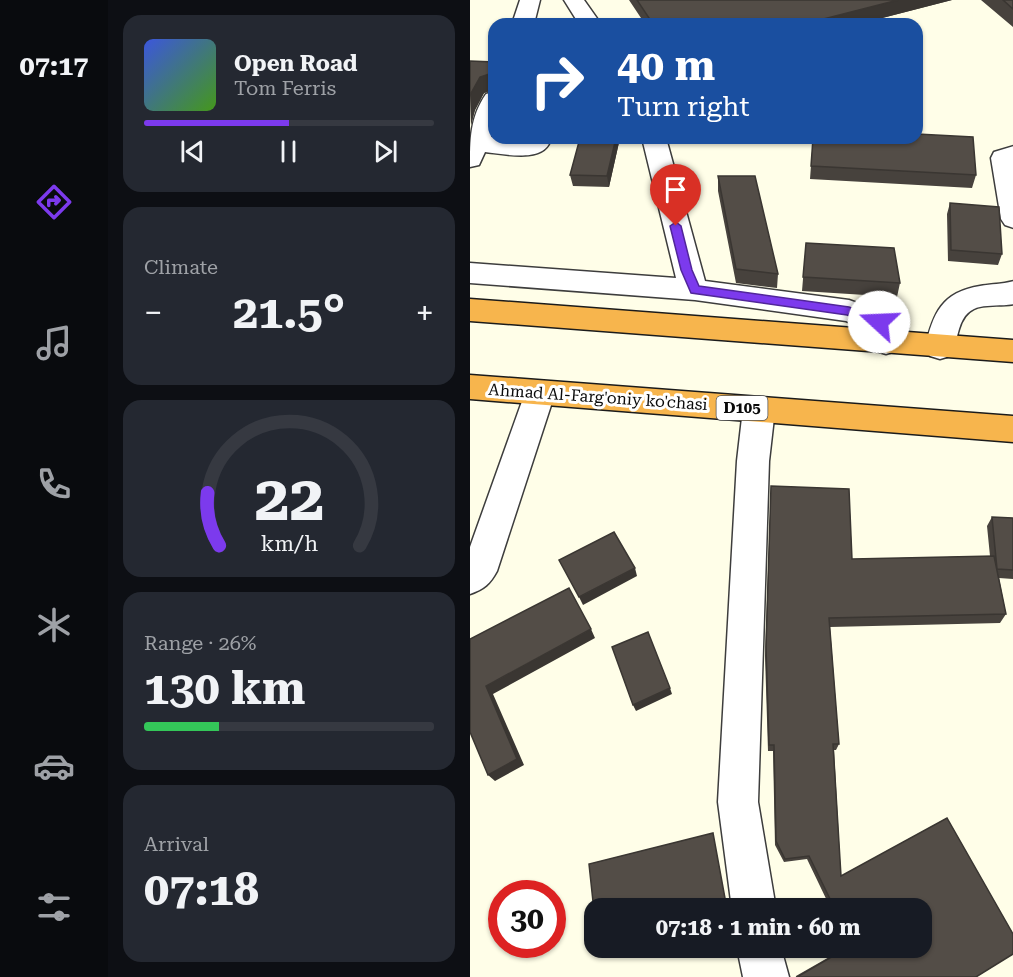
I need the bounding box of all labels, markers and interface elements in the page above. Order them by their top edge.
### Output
text: 40 m [617,41,715,90]
icon: right [518,42,596,120]
text: 07:17 [20,50,88,82]
text: Open Road [234,51,357,76]
text: Tom Ferris [234,76,336,100]
text: Turn right [617,91,750,123]
icon: previous [176,135,209,168]
icon: pause [272,135,305,168]
icon: next [369,135,402,168]
pin [650,164,701,226]
icon: arrive [659,173,692,206]
icon: directions [33,181,75,223]
text: Climate [144,255,218,279]
text: 21.5° [233,286,345,339]
position arrow [847,290,911,354]
text: − [144,293,162,332]
text: + [416,293,434,332]
icon: music [33,322,75,364]
street label: Ahmad Al-Farg'oniy ko'chasi [488,380,708,414]
road number: D105 [716,396,768,420]
text: 22 [254,462,324,535]
icon: phone [33,463,75,505]
text: km/h [260,531,318,556]
icon: climate [33,604,75,646]
text: Range · 26% [144,631,256,655]
text: 130 km [144,662,305,715]
icon: car [33,745,75,787]
text: Arrival [144,832,209,856]
text: 07:18 [144,863,259,916]
speed limit sign: 30 [488,880,566,958]
icon: filters [33,886,75,928]
text: 07:18 · 1 min · 60 m [656,915,860,940]

